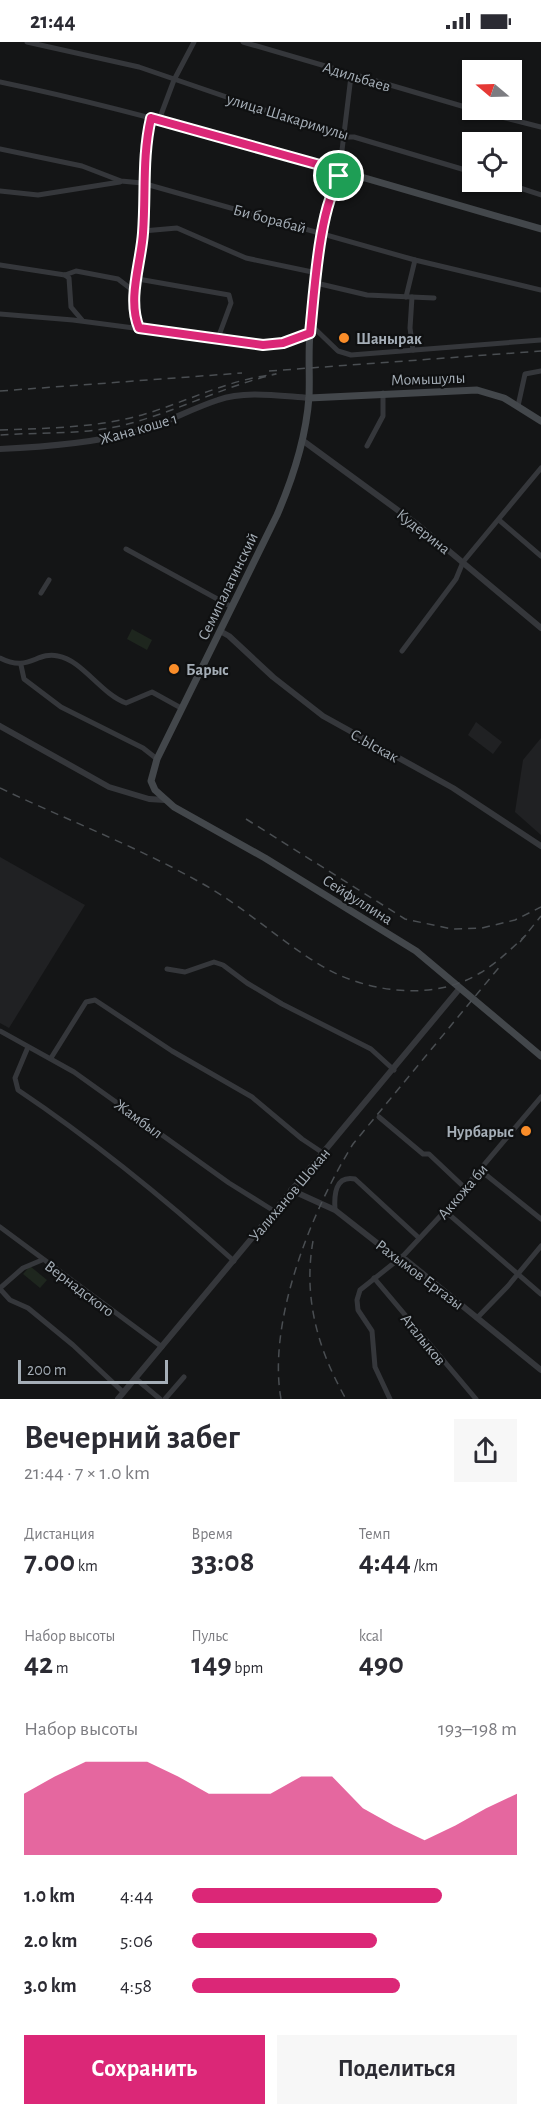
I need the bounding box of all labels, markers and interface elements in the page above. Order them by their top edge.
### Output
text: 21:44 [30,10,75,32]
street label: Адильбаев [321,59,393,95]
north arrow [462,60,522,120]
map controls [462,60,522,192]
street label: улица Шакаримулы [224,91,350,144]
button: locate [462,132,522,192]
pin [313,150,364,201]
icon: arrive [322,159,355,192]
street label: Би борабай [232,202,308,236]
marker: Шанырак [337,331,351,345]
place label: Шанырак [356,331,422,347]
street label: Момышулы [390,370,466,389]
street label: Жана коше 1 [98,410,179,448]
street label: Кудерина [393,506,453,558]
street label: Семипалатинский [195,530,261,643]
marker: Барыс [167,662,181,676]
place label: Барыс [186,662,229,678]
street label: С.Ыскак [348,726,402,766]
street label: Сейфуллина [319,872,395,929]
street label: Жамбыл [111,1096,165,1141]
place label: Нурбарыс [446,1124,514,1141]
marker: Нурбарыс [519,1124,533,1138]
street label: Уалиханов Шокан [246,1145,333,1244]
street label: Аккожа би [435,1161,491,1222]
street label: Рахымов Ергазы [373,1237,466,1313]
street label: Вернадского [42,1258,117,1320]
street label: Аталыков [398,1311,449,1368]
scale bar [18,1357,168,1384]
text: 200 m [27,1362,67,1378]
button: share [454,1419,517,1482]
text: Вечерний забег [24,1422,240,1455]
text: 21:44 · 7 × 1.0 km [24,1463,150,1483]
text: Дистанция [24,1526,95,1542]
text: Время [191,1526,233,1542]
text: Темп [359,1526,391,1542]
text: 7.00 [24,1547,75,1577]
text: 33:08 [191,1547,254,1577]
text: 4:44 [359,1547,411,1577]
text: km [75,1558,98,1574]
text: /km [411,1558,438,1574]
text: Набор высоты [24,1628,115,1644]
text: Пульс [191,1628,229,1644]
text: kcal [359,1628,383,1644]
text: 42 [24,1649,53,1679]
text: 149 [191,1649,232,1679]
text: 490 [359,1649,404,1679]
text: m [53,1660,69,1676]
text: bpm [232,1660,263,1676]
text: Набор высоты [24,1719,138,1739]
text: 193–198 m [438,1719,517,1739]
text: 1.0 km [24,1886,75,1906]
text: 4:44 [120,1886,153,1906]
text: 2.0 km [24,1931,77,1951]
text: 5:06 [120,1931,153,1951]
text: 3.0 km [24,1976,77,1996]
text: 4:58 [120,1976,152,1996]
button: Сохранить [24,2035,265,2104]
button: Поделиться [277,2035,517,2104]

